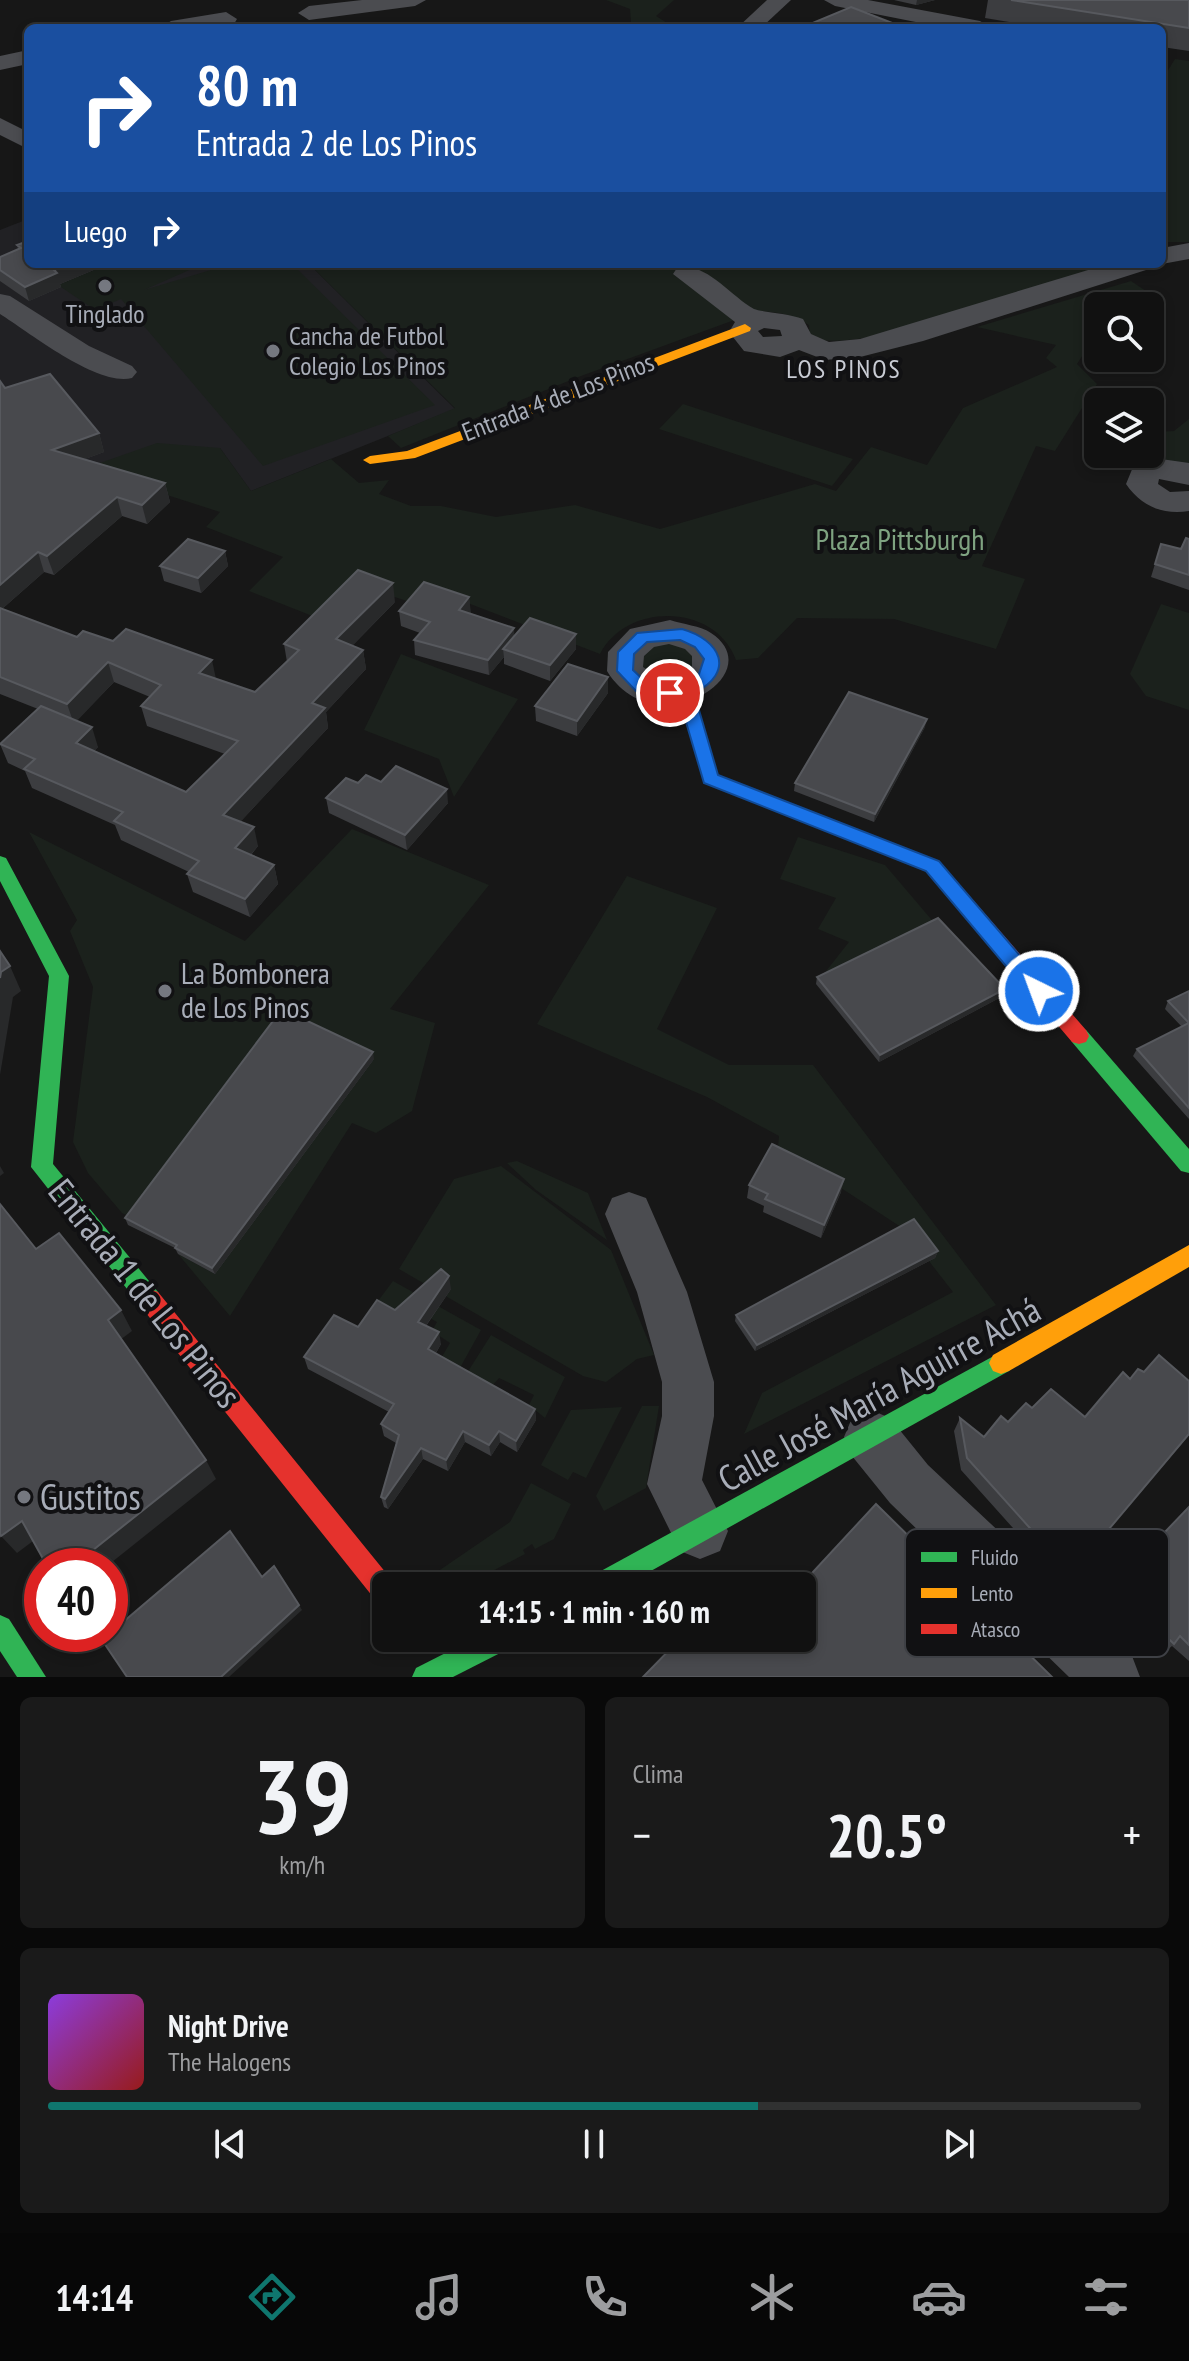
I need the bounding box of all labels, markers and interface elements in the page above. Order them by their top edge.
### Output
text: 80 m [196,49,298,121]
icon: right [64,56,168,160]
text: Entrada 2 de Los Pinos [196,119,477,166]
icon: right [143,208,187,252]
text: Luego [64,211,127,250]
marker: Tinglado [96,277,114,295]
map controls [1084,292,1164,468]
button: search [1084,292,1164,372]
place label: Tinglado [66,297,144,330]
place label: Cancha de Futbol Colegio Los Pinos [289,319,446,382]
marker: Cancha de Futbol Colegio Los Pinos [264,342,282,360]
street label: Entrada 4 de Los Pinos [457,345,659,448]
district label: LOS PINOS [786,352,902,385]
button: layers [1084,388,1164,468]
park label: Plaza Pittsburgh [816,519,984,558]
pin [636,659,704,727]
icon: arrive [648,671,692,715]
position arrow [997,949,1081,1033]
place label: La Bombonera de Los Pinos [181,953,330,1026]
marker: La Bombonera de Los Pinos [156,982,174,1000]
street label: Entrada 1 de Los Pinos [39,1169,252,1417]
street label: Calle José María Aguirre Achá [709,1285,1048,1502]
place label: Gustitos [40,1473,141,1520]
marker: Gustitos [15,1488,33,1506]
legend [905,1529,1169,1657]
text: Fluido [971,1543,1019,1571]
speed limit sign: 40 [24,1548,128,1652]
text: Lento [971,1579,1013,1607]
text: 14:15 · 1 min · 160 m [478,1592,710,1631]
text: Atasco [971,1615,1020,1643]
text: 39 [253,1728,352,1863]
text: Clima [633,1757,683,1790]
text: 20.5° [826,1796,947,1874]
text: − [633,1806,651,1863]
text: + [1123,1806,1141,1863]
text: km/h [279,1848,325,1881]
text: Night Drive [168,2006,289,2045]
text: The Halogens [168,2045,291,2078]
icon: previous [208,2122,252,2166]
icon: pause [572,2122,616,2166]
icon: next [937,2122,981,2166]
icon: directions [244,2269,300,2325]
icon: music [411,2269,467,2325]
icon: phone [577,2269,633,2325]
icon: climate [744,2269,800,2325]
icon: car [911,2269,967,2325]
icon: filters [1078,2269,1134,2325]
text: 14:14 [55,2274,133,2321]

